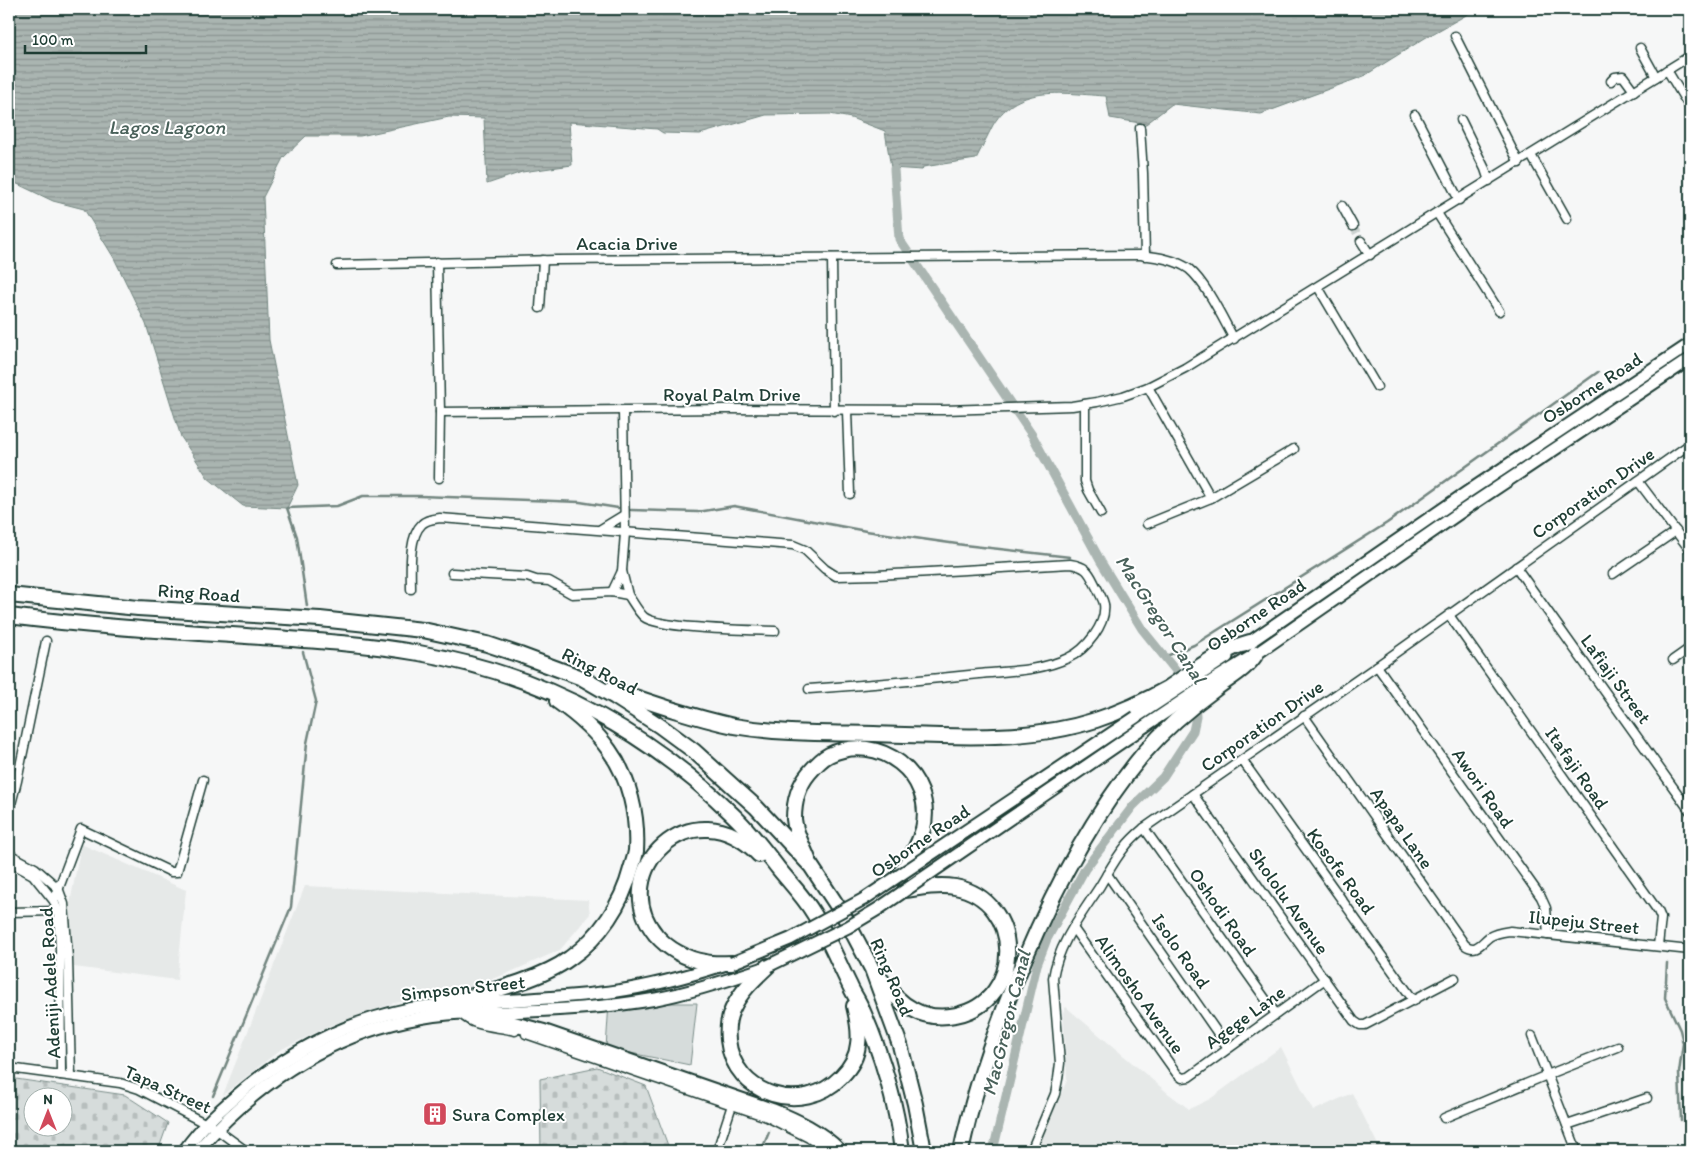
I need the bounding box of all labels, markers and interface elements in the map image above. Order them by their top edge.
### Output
scale bar [25,22,146,54]
text: 100 m [32,31,74,49]
water label: Lagos Lagoon [109,115,226,139]
street label: Acacia Drive [576,232,678,255]
street label: Osborne Road [1538,347,1646,429]
street label: Royal Palm Drive [663,383,801,406]
street label: Corporation Drive [1527,442,1659,544]
water label: MacGregor Canal [1110,550,1212,689]
street label: Osborne Road [1202,573,1310,657]
street label: Ring Road [157,579,242,607]
street label: Lafiaji Street [1576,630,1656,728]
street label: Ring Road [558,642,643,700]
street label: Corporation Drive [1196,675,1328,777]
street label: Itafaji Road [1540,722,1614,814]
street label: Awori Road [1447,744,1519,833]
street label: Apapa Lane [1366,783,1438,873]
street label: Osborne Road [866,799,974,883]
street label: Kosofe Road [1302,823,1380,919]
street label: Shololu Avenue [1244,843,1334,959]
street label: Oshodi Road [1184,863,1262,961]
street label: Ilupeju Street [1528,905,1640,939]
street label: Adeniji Adele Road [35,906,65,1060]
street label: Isolo Road [1147,909,1215,993]
street label: Alimosho Avenue [1090,930,1190,1058]
street label: Ring Road [865,934,919,1020]
water label: MacGregor Canal [976,947,1036,1098]
street label: Simpson Street [400,970,526,1006]
street label: Agege Lane [1201,980,1289,1054]
street label: Tapa Street [121,1060,215,1118]
north arrow [22,1088,72,1138]
text: N [43,1091,53,1108]
building icon: Sura Complex [422,1101,448,1127]
place label: Sura Complex [452,1103,565,1126]

